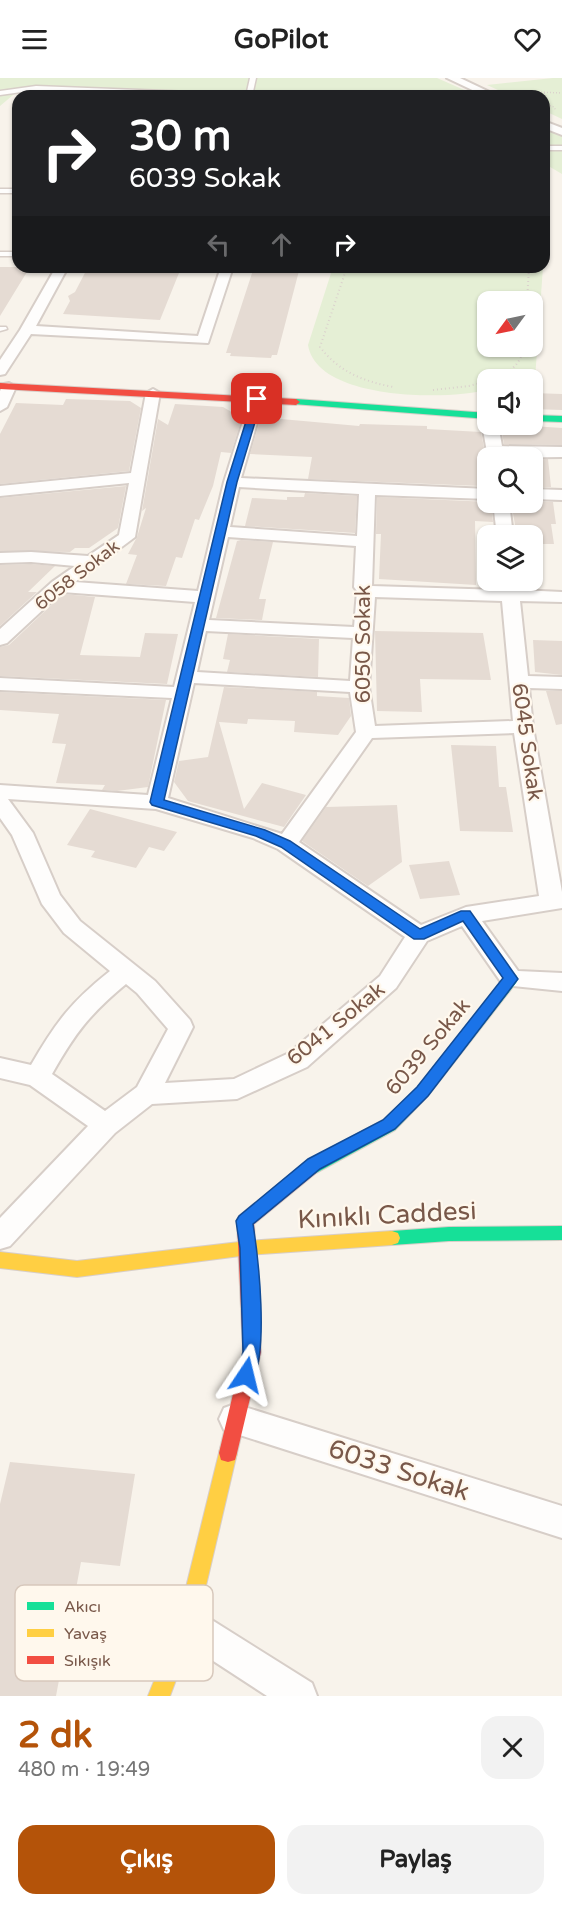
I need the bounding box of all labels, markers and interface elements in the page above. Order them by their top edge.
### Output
icon: menu [18,23,51,56]
text: GoPilot [234,23,328,56]
icon: heart [511,23,544,56]
text: 30 m [129,111,231,162]
icon: right [30,114,108,192]
text: 6039 Sokak [129,162,281,195]
icon: left [202,228,235,261]
icon: ahead [265,228,298,261]
icon: right [328,228,361,261]
north arrow [477,291,543,357]
map controls [477,291,543,591]
button: sound [477,369,543,435]
pin [231,373,282,424]
icon: arrive [240,382,273,415]
button: search [477,447,543,513]
button: layers [477,525,543,591]
street label: 6058 Sokak [30,535,124,615]
street label: 6050 Sokak [351,585,376,703]
street label: 6045 Sokak [506,682,548,802]
street label: 6041 Sokak [282,977,390,1071]
street label: 6039 Sokak [380,994,476,1100]
street label: Kınıklı Caddesi [297,1195,477,1235]
position arrow [214,1343,278,1407]
street label: 6033 Sokak [325,1433,473,1507]
legend [15,1585,213,1681]
text: Akıcı [64,1597,101,1617]
text: Yavaş [64,1624,107,1644]
text: Sıkışık [64,1651,111,1671]
text: 2 dk [18,1714,92,1757]
button: close [481,1716,544,1779]
text: 480 m · 19:49 [18,1758,150,1782]
button: Çıkış [18,1825,275,1894]
button: Paylaş [287,1825,544,1894]

